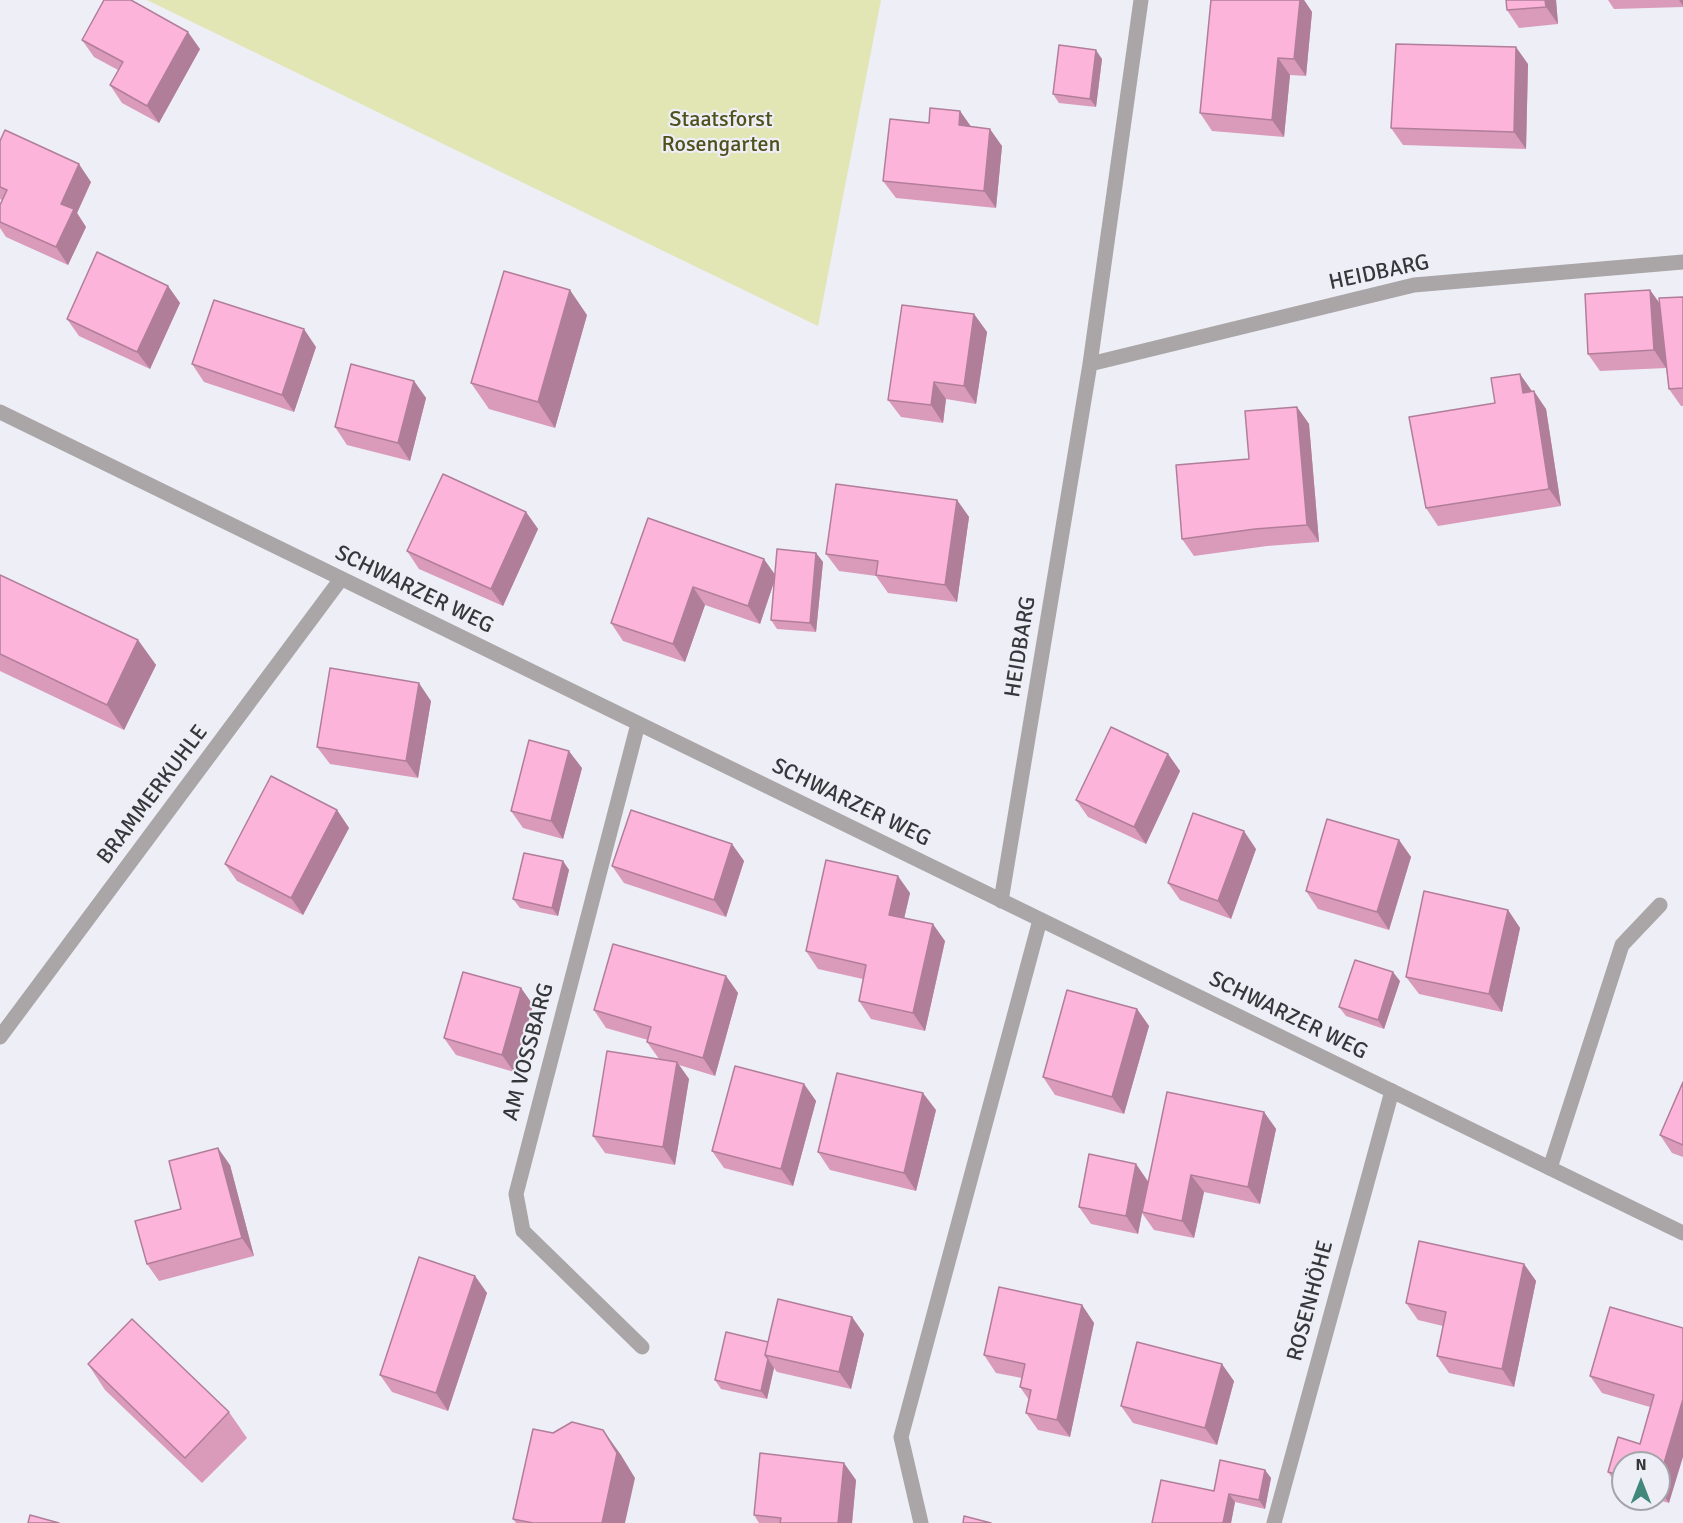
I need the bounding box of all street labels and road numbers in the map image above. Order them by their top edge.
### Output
street label: HEIDBARG [1326,250,1432,296]
street label: SCHWARZER WEG [330,540,498,640]
street label: HEIDBARG [1000,595,1042,699]
street label: BRAMMERKUHLE [92,720,214,870]
street label: SCHWARZER WEG [767,753,935,853]
street label: SCHWARZER WEG [1204,966,1372,1066]
street label: AM VOSSBARG [498,980,560,1124]
street label: ROSENHÖHE [1282,1238,1340,1364]

